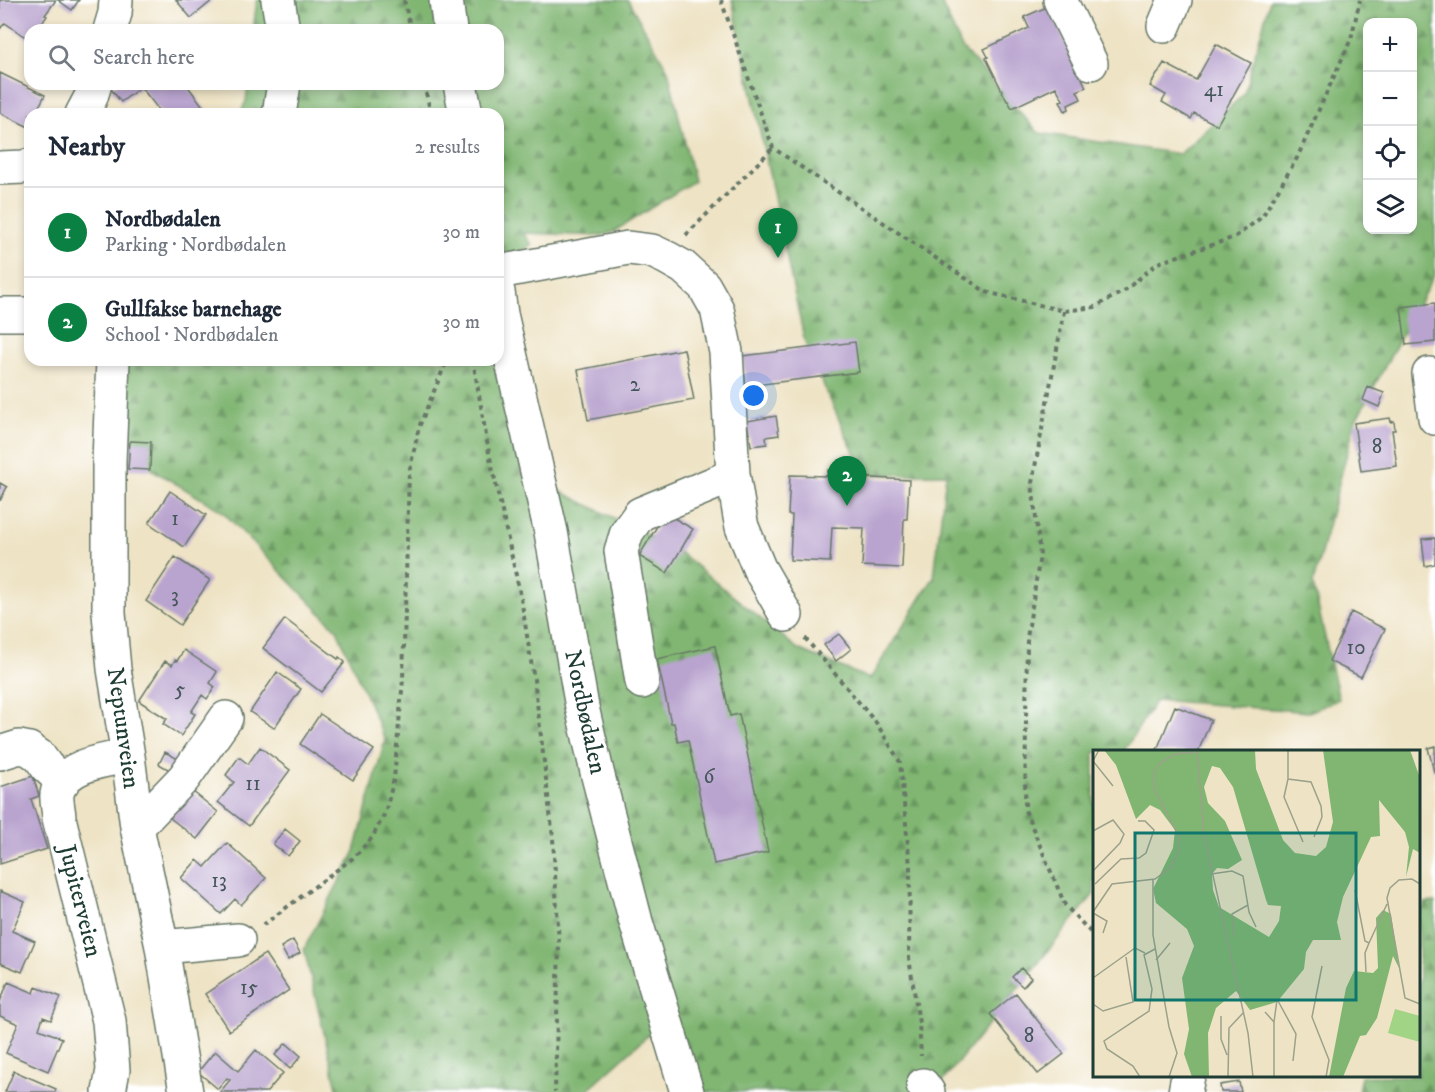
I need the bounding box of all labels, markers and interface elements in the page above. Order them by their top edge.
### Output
map controls [1363,18,1417,234]
button: + [1363,18,1417,72]
search box [24,24,504,90]
icon: search [45,41,78,74]
text: Search here [93,44,195,71]
button: − [1363,72,1417,126]
house number: 41 [1204,77,1224,103]
button: locate [1363,126,1417,180]
text: Nearby [48,131,125,164]
text: 2 results [415,135,480,160]
button: layers [1363,180,1417,234]
text: Nordbødalen [105,206,221,233]
pin: 1 [758,208,798,258]
text: 1 [64,220,71,245]
text: 30 m [442,220,480,245]
text: Parking · Nordbødalen [105,233,286,258]
text: Gullfakse barnehage [105,296,282,323]
text: 2 [63,310,72,335]
text: 30 m [442,310,480,335]
text: School · Nordbødalen [105,323,279,348]
house number: 2 [630,372,641,398]
your location [739,381,768,410]
house number: 8 [1372,434,1382,460]
pin: 2 [828,456,866,506]
house number: 1 [171,506,179,532]
house number: 3 [171,583,179,609]
house number: 10 [1347,635,1365,661]
street label: Nordbødalen [557,647,613,777]
street label: Neptunveien [100,665,146,791]
house number: 5 [175,677,185,703]
inset map [1093,750,1420,1077]
house number: 6 [704,764,716,790]
house number: 11 [245,771,261,797]
street label: Jupiterveien [51,840,109,961]
house number: 13 [211,868,227,894]
house number: 15 [240,975,258,1001]
house number: 8 [1024,1023,1034,1049]

